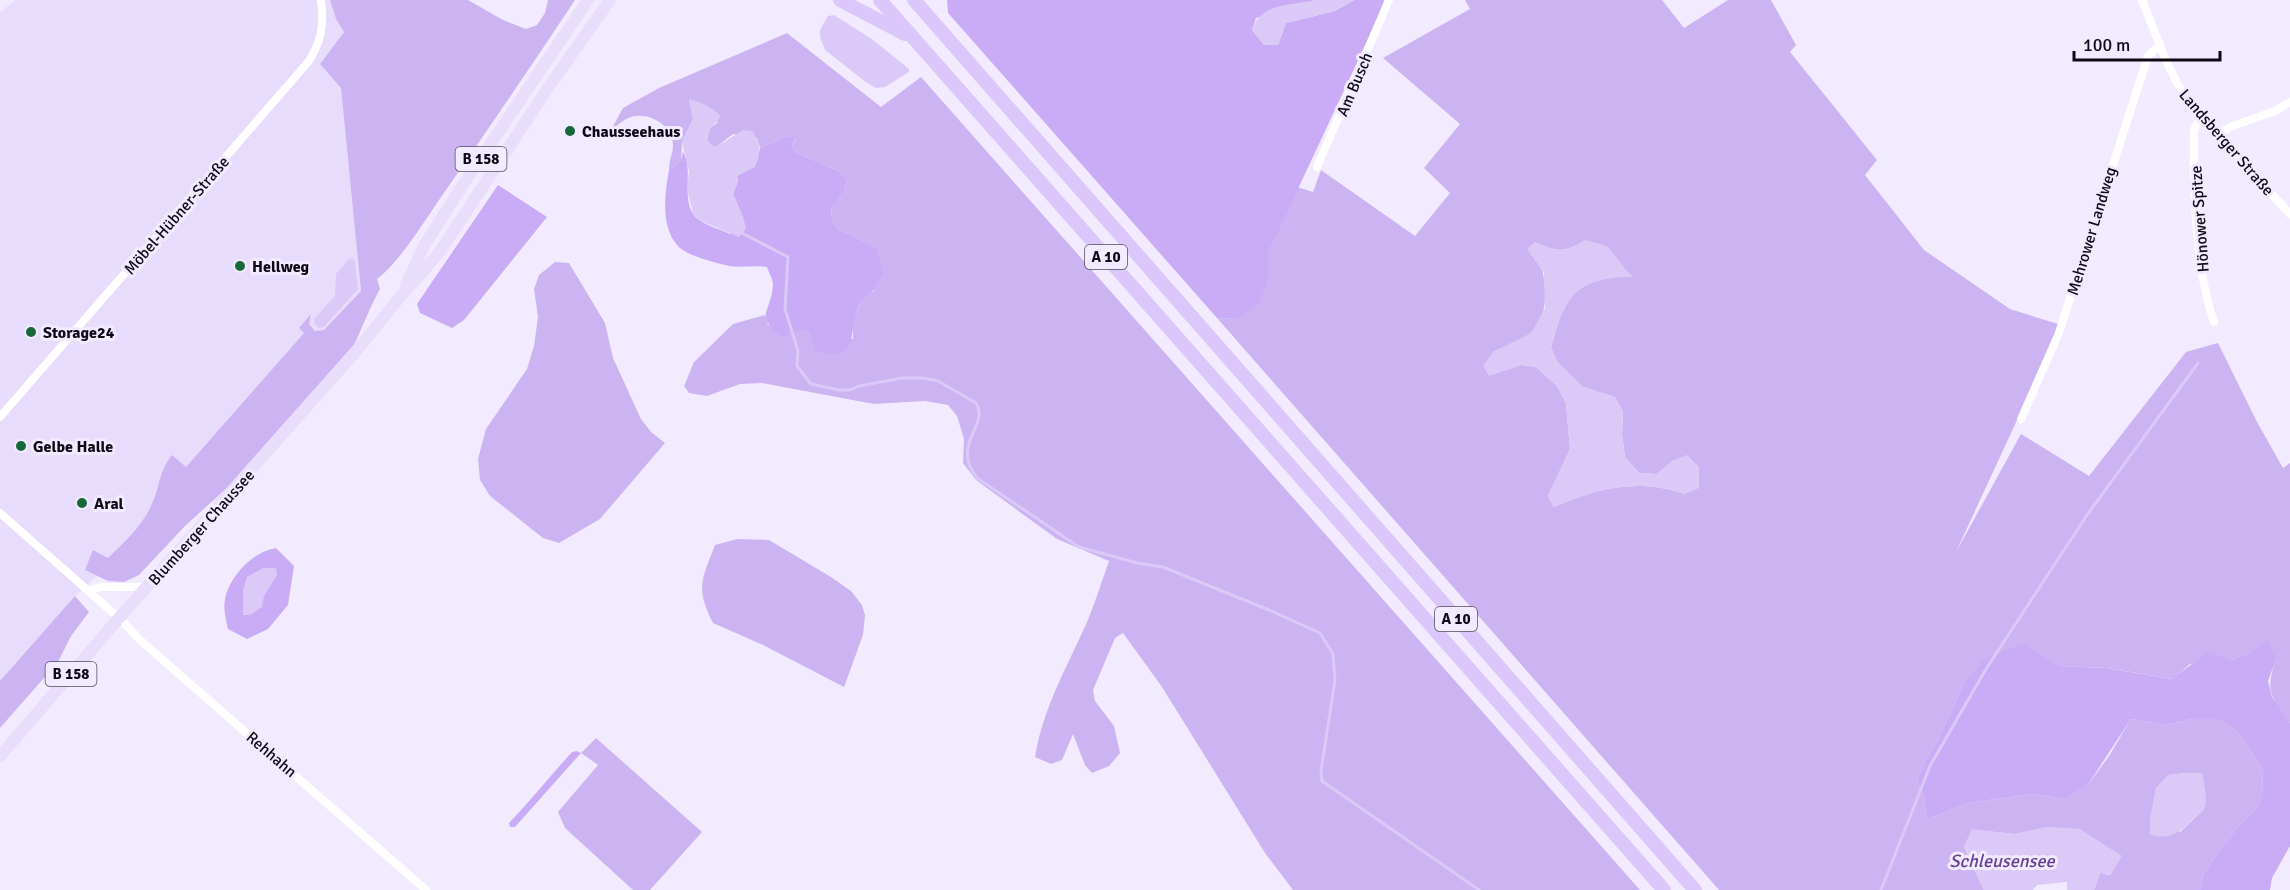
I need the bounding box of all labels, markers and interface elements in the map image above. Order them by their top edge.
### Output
scale bar [2074,24,2220,62]
text: 100 m [2083,34,2130,56]
street label: Am Busch [1332,49,1377,119]
street label: Landsberger Straße [2174,85,2278,200]
place label: Chausseehaus [582,122,680,142]
marker: Chausseehaus [563,124,577,138]
road number: B 158 [456,147,506,171]
street label: Möbel-Hübner-Straße [120,152,234,279]
street label: Mehrower Landweg [2063,165,2121,298]
street label: Hönower Spitze [2186,165,2214,273]
road number: A 10 [1085,245,1127,269]
place label: Hellweg [252,257,310,277]
marker: Hellweg [233,259,247,273]
place label: Storage24 [43,323,115,343]
marker: Storage24 [24,325,38,339]
place label: Gelbe Halle [33,437,113,457]
marker: Gelbe Halle [14,439,28,453]
street label: Blumberger Chaussee [144,466,259,590]
place label: Aral [94,494,124,514]
marker: Aral [75,496,89,510]
road number: A 10 [1435,607,1477,631]
road number: B 158 [46,662,97,686]
street label: Rehhahn [242,727,301,782]
water label: Schleusensee [1950,850,2055,872]

